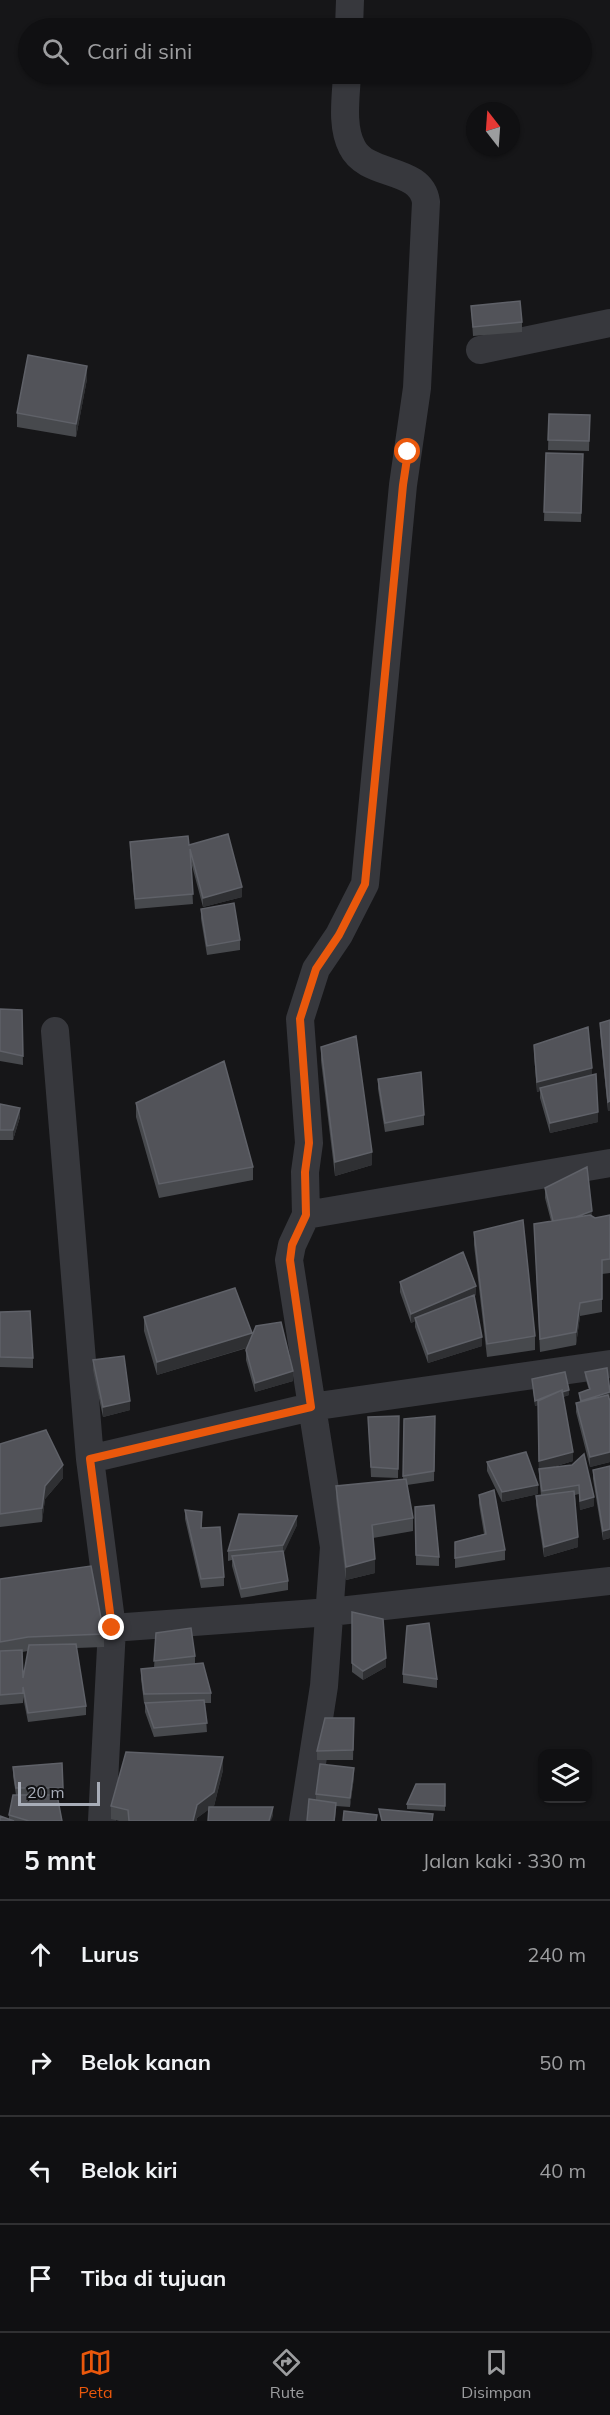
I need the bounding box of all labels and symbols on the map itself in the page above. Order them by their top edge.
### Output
north arrow [466,102,520,156]
route start [394,438,420,464]
route end [98,1614,124,1640]
scale bar [18,1779,100,1806]

